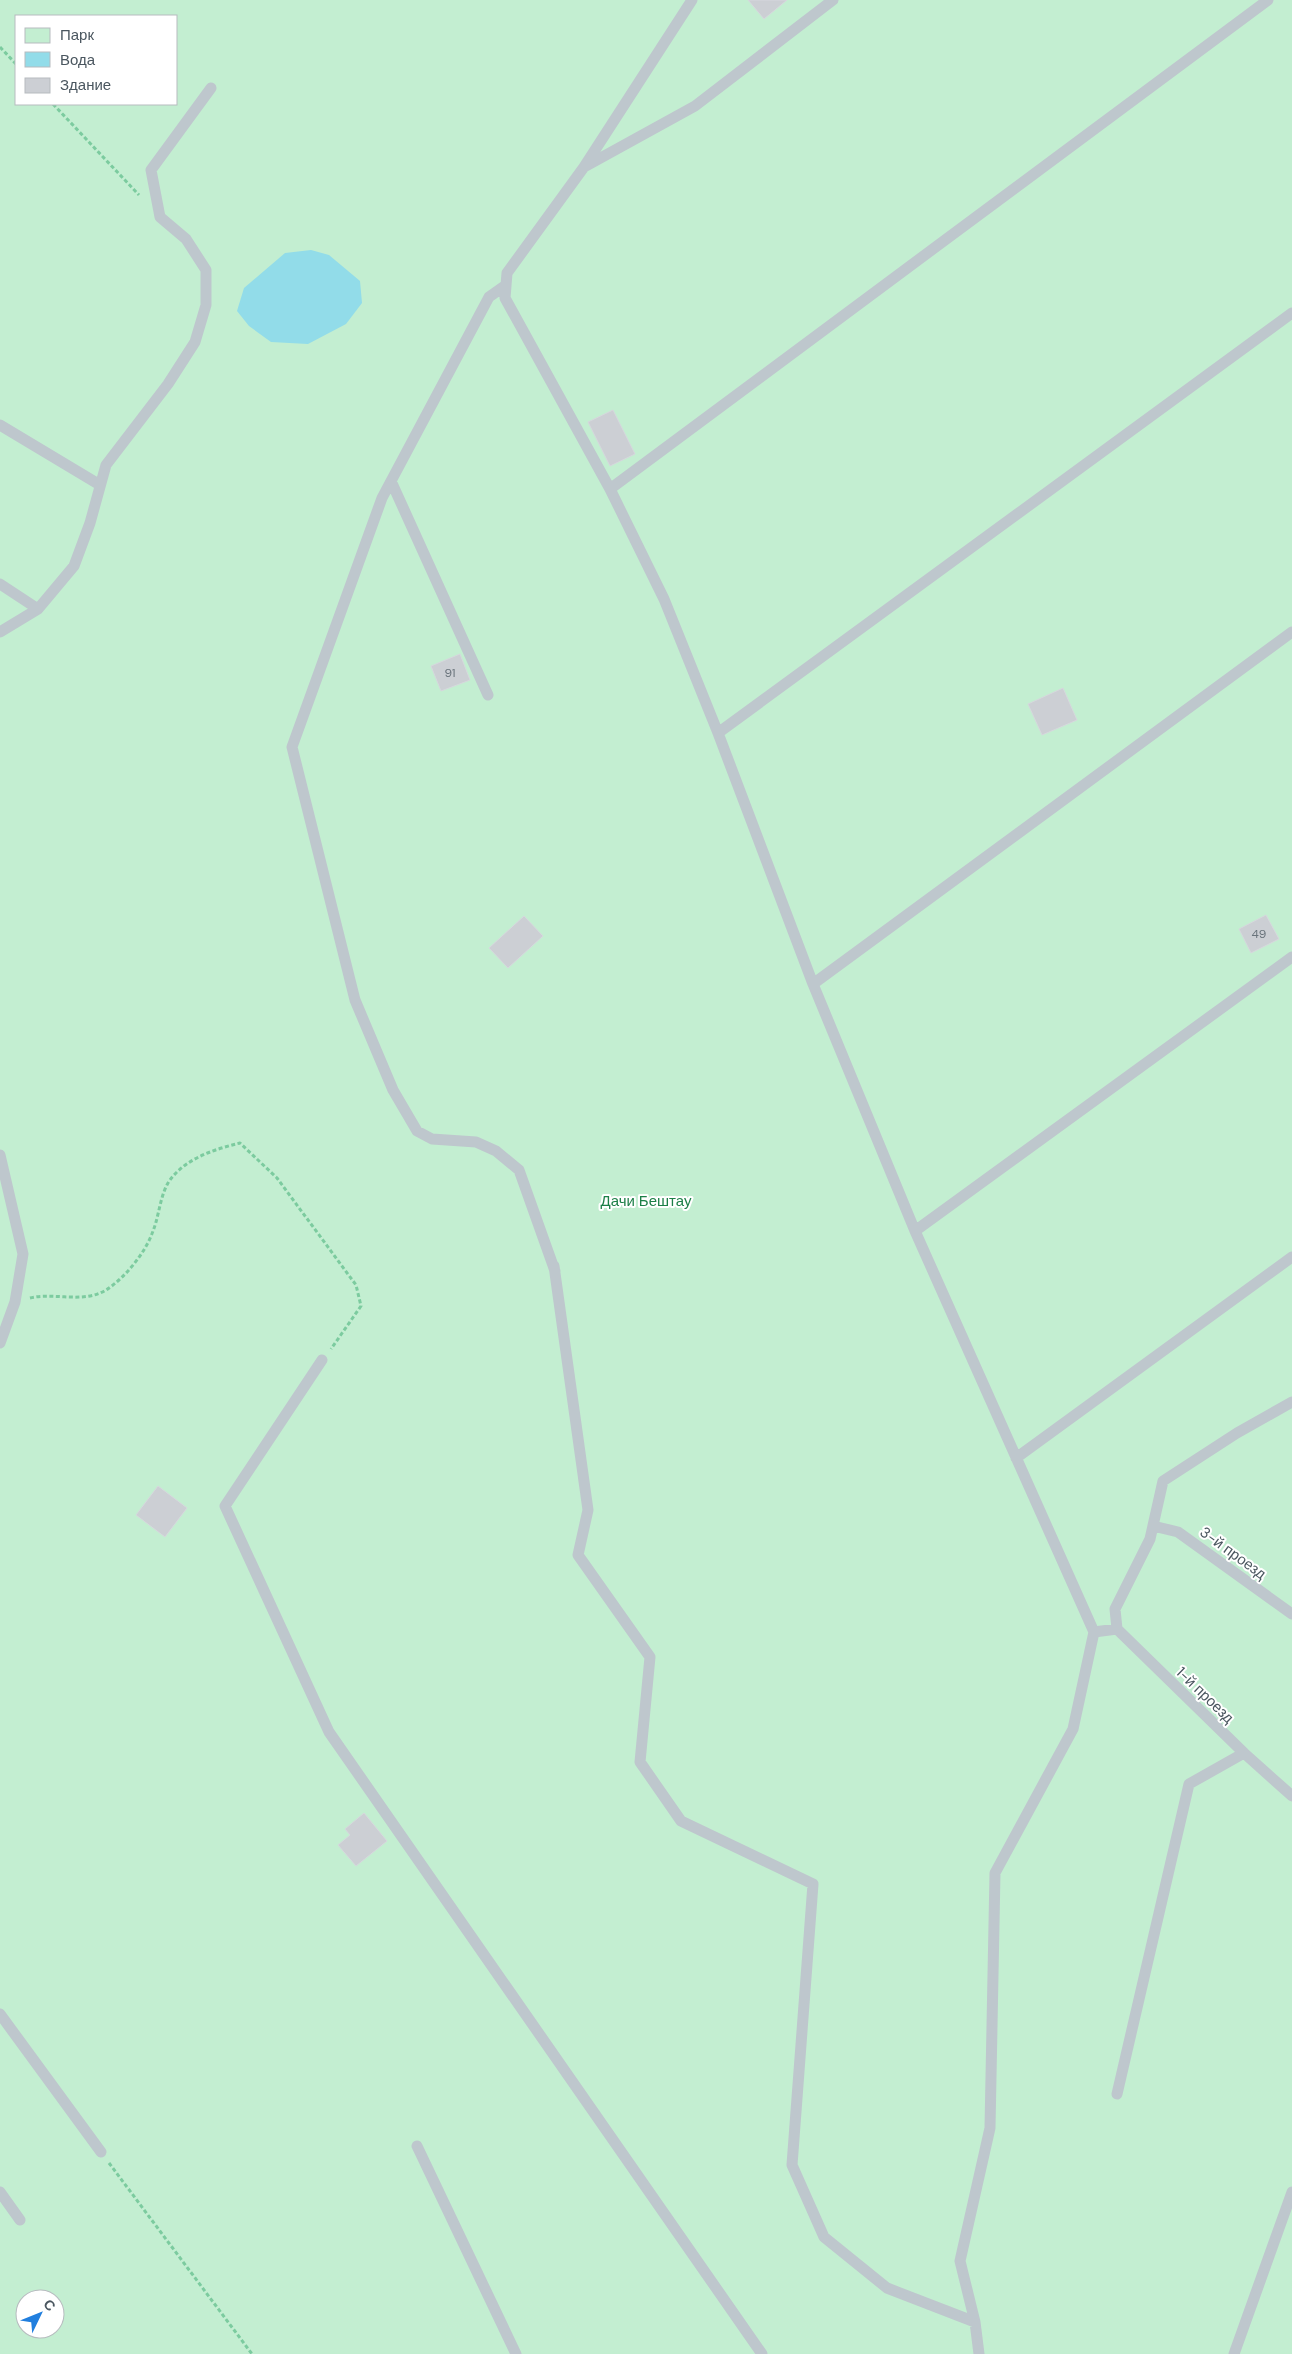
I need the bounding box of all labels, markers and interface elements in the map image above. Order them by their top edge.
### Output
legend [15,15,178,105]
text: Парк [60,25,94,45]
text: Вода [60,50,96,70]
text: Здание [60,75,111,95]
house number: 91 [444,665,456,681]
house number: 49 [1252,926,1266,942]
park label: Дачи Бештау [601,1191,692,1211]
street label: 3-й проезд [1196,1522,1270,1584]
street label: 1-й проезд [1172,1662,1238,1728]
north arrow [15,2289,65,2339]
text: С [39,2295,60,2315]

